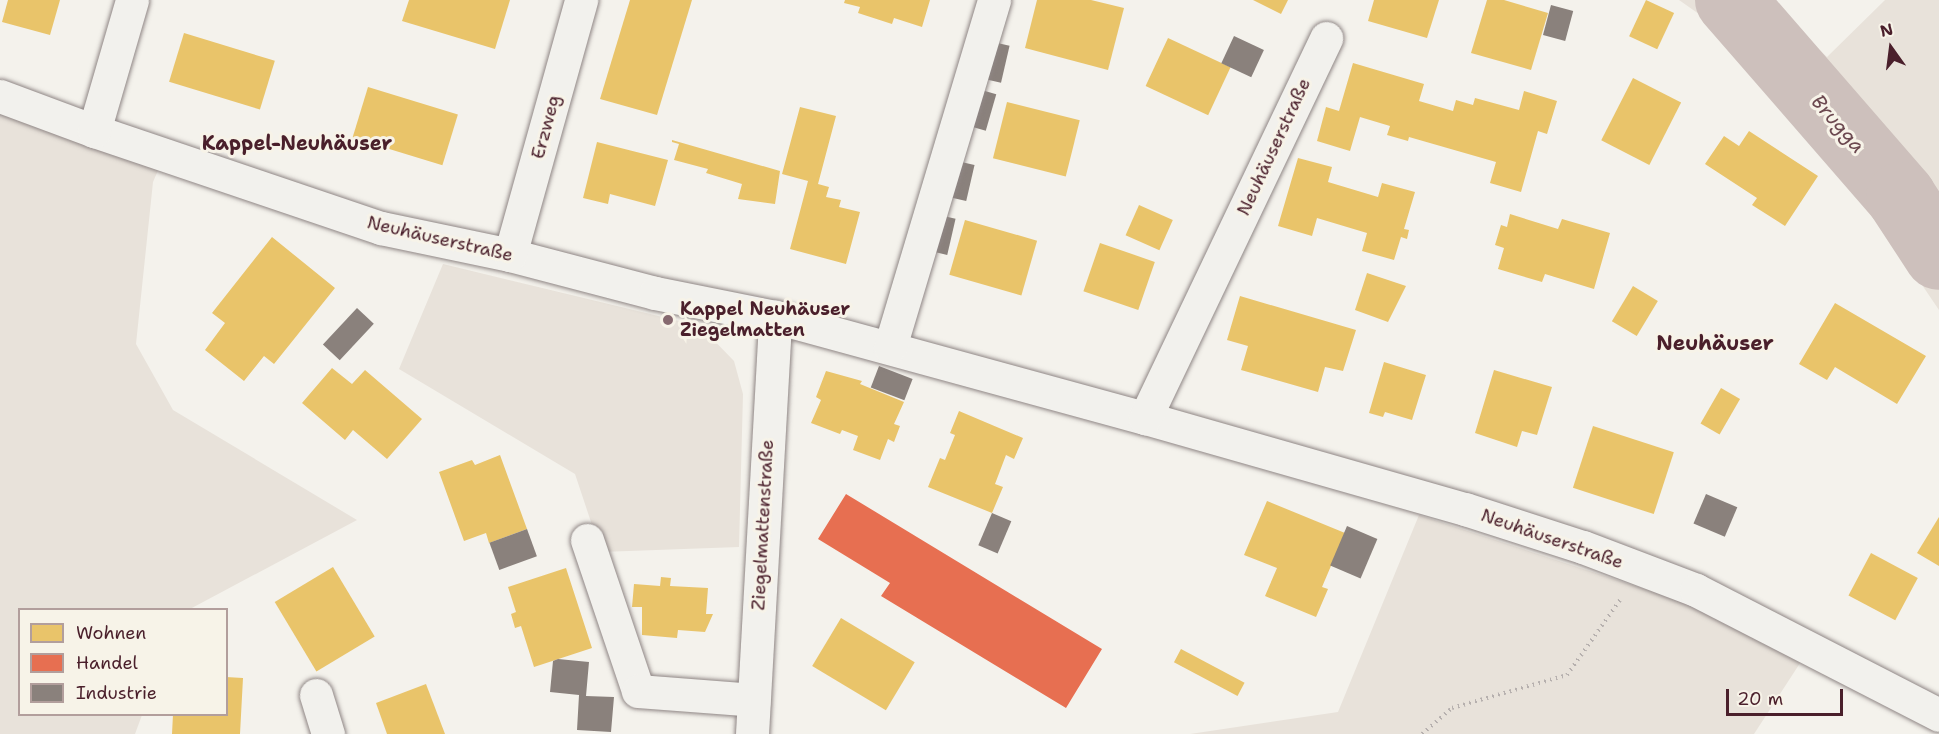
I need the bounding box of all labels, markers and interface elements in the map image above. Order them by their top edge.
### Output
north arrow [1861,18,1921,78]
text: N [1878,18,1895,42]
street label: Neuhäuserstraße [1233,75,1315,219]
water label: Brugga [1806,90,1870,158]
street label: Erzweg [527,93,565,161]
district label: Kappel-Neuhäuser [202,131,392,155]
street label: Neuhäuserstraße [365,212,515,266]
place label: Kappel Neuhäuser Ziegelmatten [680,299,850,342]
marker: Kappel Neuhäuser Ziegelmatten [661,313,675,327]
district label: Neuhäuser [1656,330,1774,356]
street label: Ziegelmattenstraße [748,439,778,611]
street label: Neuhäuserstraße [1478,505,1626,573]
legend [18,608,228,716]
text: Wohnen [76,621,146,645]
text: Handel [76,651,138,675]
scale bar [1729,677,1846,715]
text: Industrie [76,681,157,705]
text: 20 m [1737,687,1783,711]

